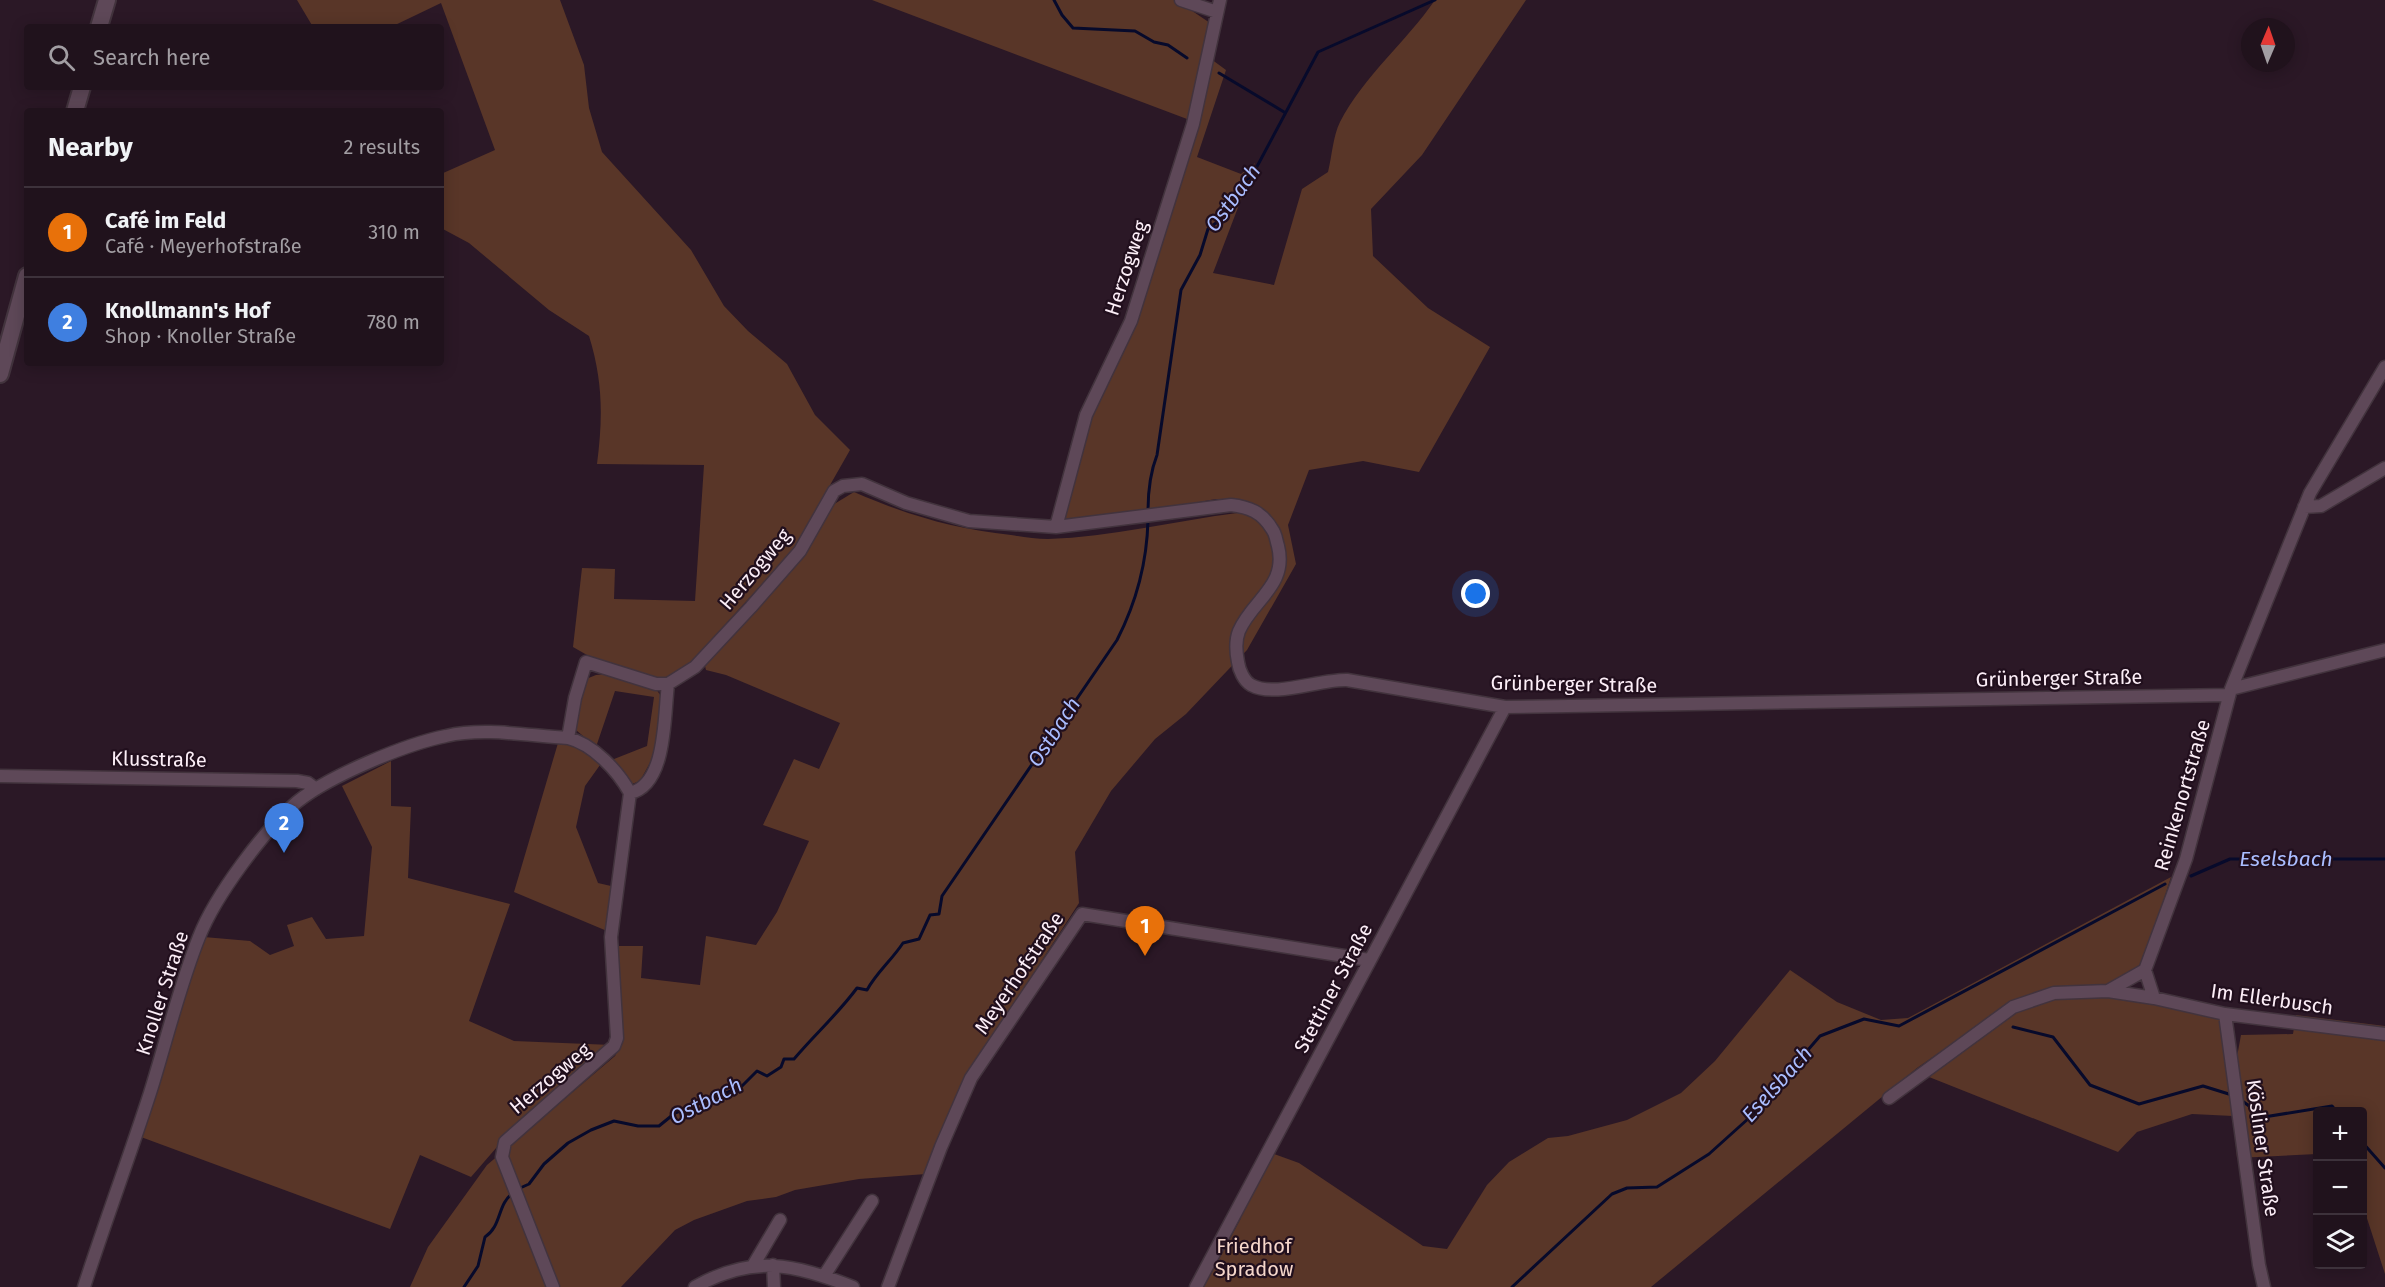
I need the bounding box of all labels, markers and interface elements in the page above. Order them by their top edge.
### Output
north arrow [2241,18,2295,72]
search box [24,24,444,90]
icon: search [45,41,78,74]
text: Search here [93,44,211,71]
text: Nearby [48,132,133,163]
text: 2 results [343,135,420,159]
water label: Ostbach [1200,159,1266,237]
text: Café im Feld [105,207,226,234]
street label: Herzogweg [1099,217,1153,318]
text: 1 [63,220,72,244]
text: 310 m [368,220,420,244]
text: Café · Meyerhofstraße [105,234,302,258]
text: Knollmann's Hof [105,297,270,324]
text: 2 [62,310,73,334]
text: 780 m [367,310,420,334]
text: Shop · Knoller Straße [105,324,296,348]
street label: Herzogweg [714,523,796,614]
your location [1461,579,1490,608]
street label: Grünberger Straße [1975,665,2143,691]
street label: Grünberger Straße [1490,671,1658,697]
water label: Ostbach [1022,692,1086,772]
street label: Reinkenortstraße [2149,716,2215,874]
street label: Klusstraße [111,746,207,772]
pin: 2 [264,804,304,853]
water label: Eselsbach [2239,846,2333,872]
pin: 1 [1126,906,1164,956]
street label: Meyerhofstraße [969,907,1069,1039]
street label: Stettiner Straße [1289,919,1377,1057]
street label: Knoller Straße [131,928,193,1058]
street label: Im Ellerbusch [2209,979,2335,1019]
street label: Herzogweg [505,1037,596,1119]
water label: Eselsbach [1736,1041,1818,1127]
water label: Ostbach [665,1072,747,1130]
street label: Kösliner Straße [2241,1078,2285,1218]
map controls [2313,1107,2367,1269]
button: + [2313,1107,2367,1161]
button: − [2313,1161,2367,1215]
button: layers [2313,1215,2367,1269]
park label: Friedhof Spradow [1215,1234,1293,1281]

